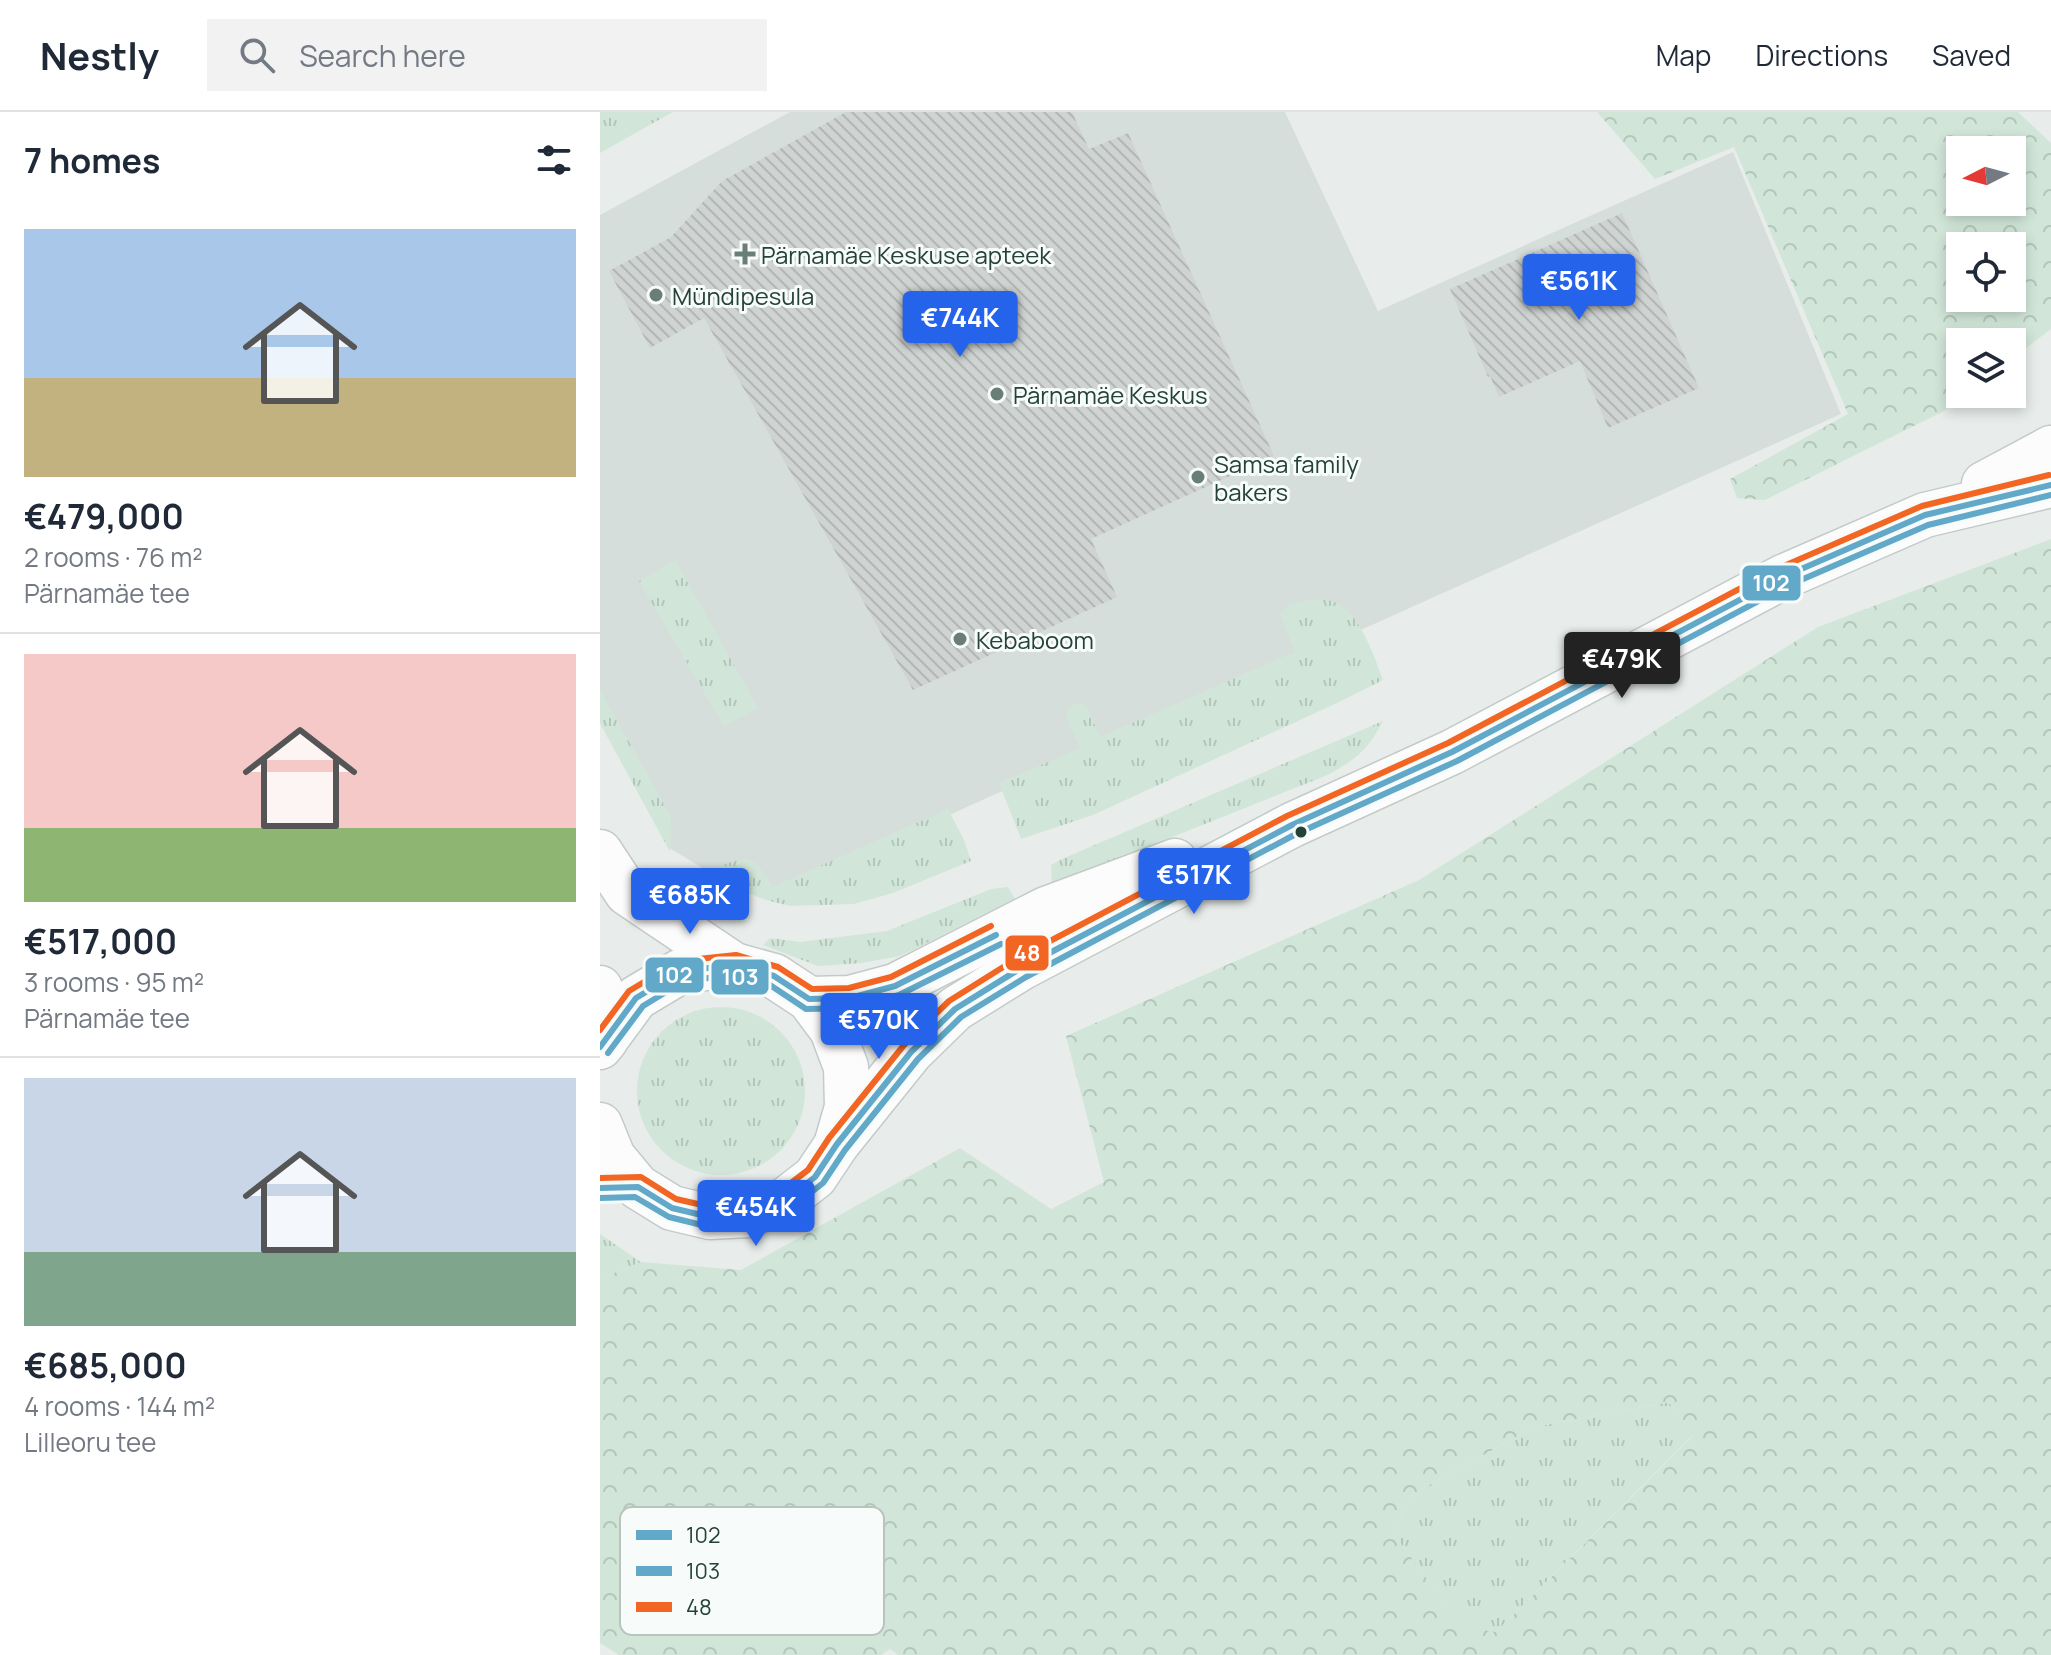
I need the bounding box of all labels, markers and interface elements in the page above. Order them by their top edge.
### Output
search box [207,19,767,91]
text: Nestly [40,29,159,81]
icon: search [235,33,279,77]
text: Search here [299,35,466,76]
text: Map [1656,36,1711,74]
text: Directions [1755,36,1888,74]
text: Saved [1932,36,2011,74]
north arrow [1946,136,2026,216]
map controls [1946,136,2026,408]
text: 7 homes [24,137,160,183]
icon: filters [532,138,576,182]
button: locate [1946,232,2026,312]
place label: Pärnamäe Keskuse apteek [761,238,1052,271]
marker: Pärnamäe Keskuse apteek [736,245,754,263]
pin: €561K [1523,254,1635,322]
text: €561K [1541,262,1617,298]
place label: Mündipesula [672,279,814,312]
icon: home [228,281,372,425]
marker: Mündipesula [647,286,665,304]
pin: €744K [904,291,1016,359]
text: €744K [921,299,999,335]
button: layers [1946,328,2026,408]
place label: Pärnamäe Keskus [1013,378,1208,411]
marker: Pärnamäe Keskus [988,385,1006,403]
place label: Samsa family bakers [1214,447,1359,508]
marker: Samsa family bakers [1189,468,1207,486]
text: €479,000 [24,493,184,539]
text: 2 rooms · 76 m² [24,539,203,575]
line badge: 102 [1741,564,1802,602]
text: 102 [1752,568,1790,598]
text: Pärnamäe tee [24,575,190,611]
place label: Kebaboom [976,623,1094,656]
marker: Kebaboom [951,630,969,648]
pin: €479K [1566,632,1678,700]
text: €479K [1582,640,1662,676]
icon: home [228,706,372,850]
unlabelled marker [1293,824,1309,840]
pin: €517K [1138,848,1250,916]
text: €517K [1156,856,1232,892]
pin: €685K [634,868,746,936]
text: €685K [649,876,731,912]
text: €517,000 [24,918,177,964]
line badge: 48 [1004,934,1050,972]
text: 48 [1014,938,1040,968]
line badge: 102 [644,956,705,994]
line badge: 103 [710,958,770,996]
text: 102 [655,960,693,990]
text: 103 [722,962,758,992]
text: 3 rooms · 95 m² [24,964,204,1000]
pin: €570K [823,993,935,1061]
text: Pärnamäe tee [24,1000,190,1036]
text: €570K [839,1001,919,1037]
icon: home [228,1130,372,1274]
pin: €454K [700,1180,812,1248]
text: €454K [716,1188,796,1224]
text: €685,000 [24,1342,187,1388]
text: 4 rooms · 144 m² [24,1388,215,1424]
text: Lilleoru tee [24,1424,156,1460]
legend [620,1507,884,1635]
text: 102 [686,1520,721,1550]
text: 103 [686,1556,720,1586]
text: 48 [686,1592,712,1622]

